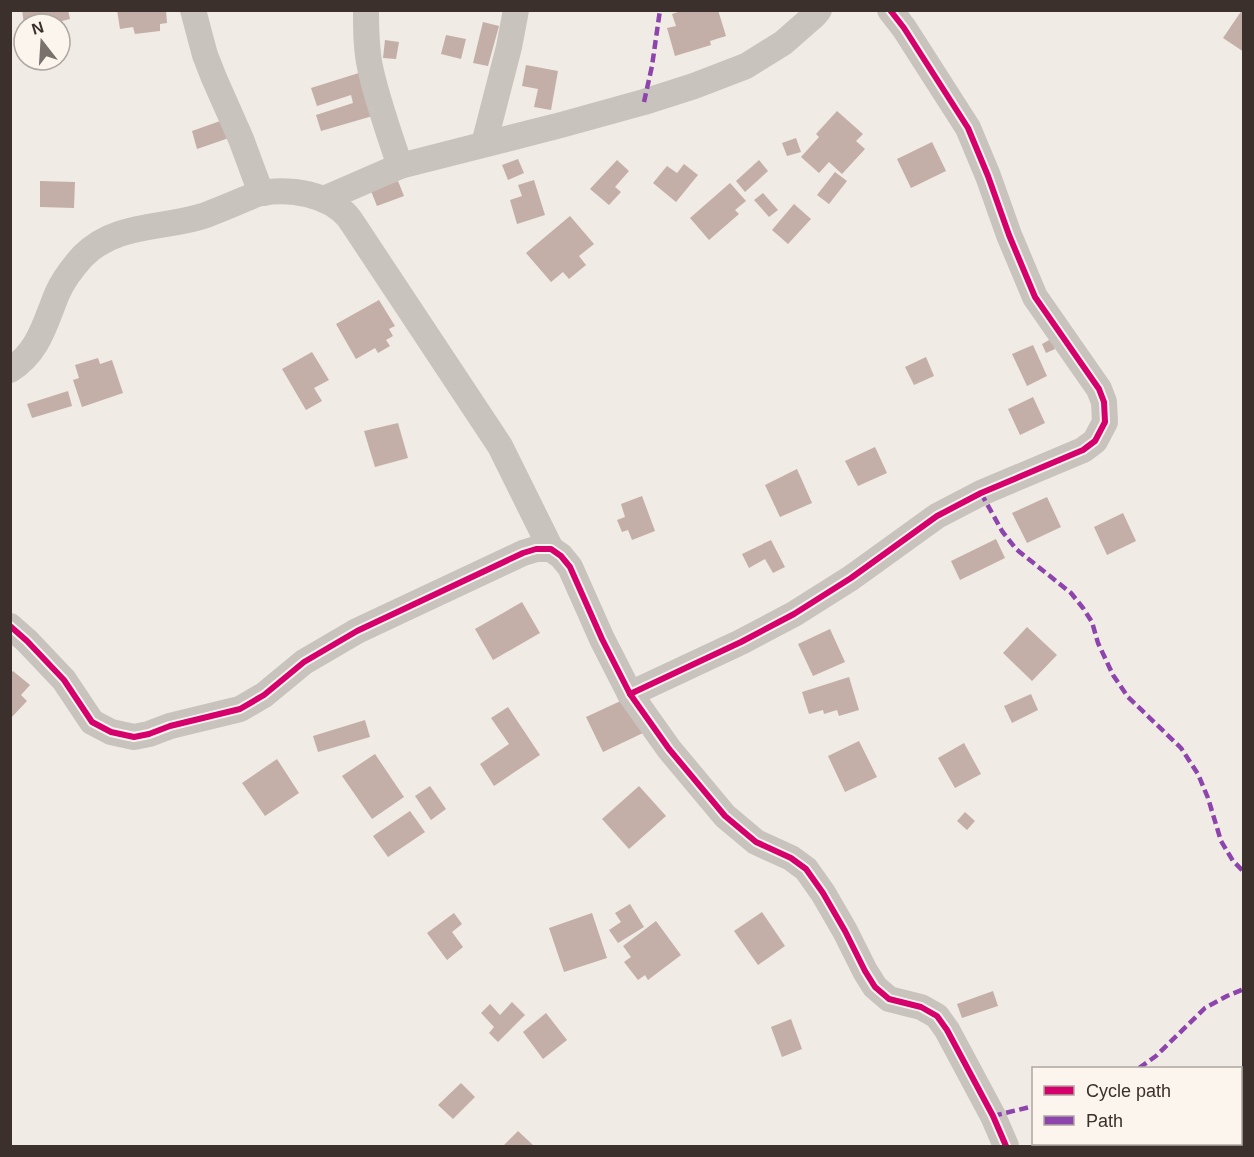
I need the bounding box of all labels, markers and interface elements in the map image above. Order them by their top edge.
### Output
north arrow [12,12,72,72]
text: N [30,18,46,38]
legend [1032,1067,1242,1145]
text: Cycle path [1086,1081,1171,1101]
text: Path [1086,1111,1123,1131]

